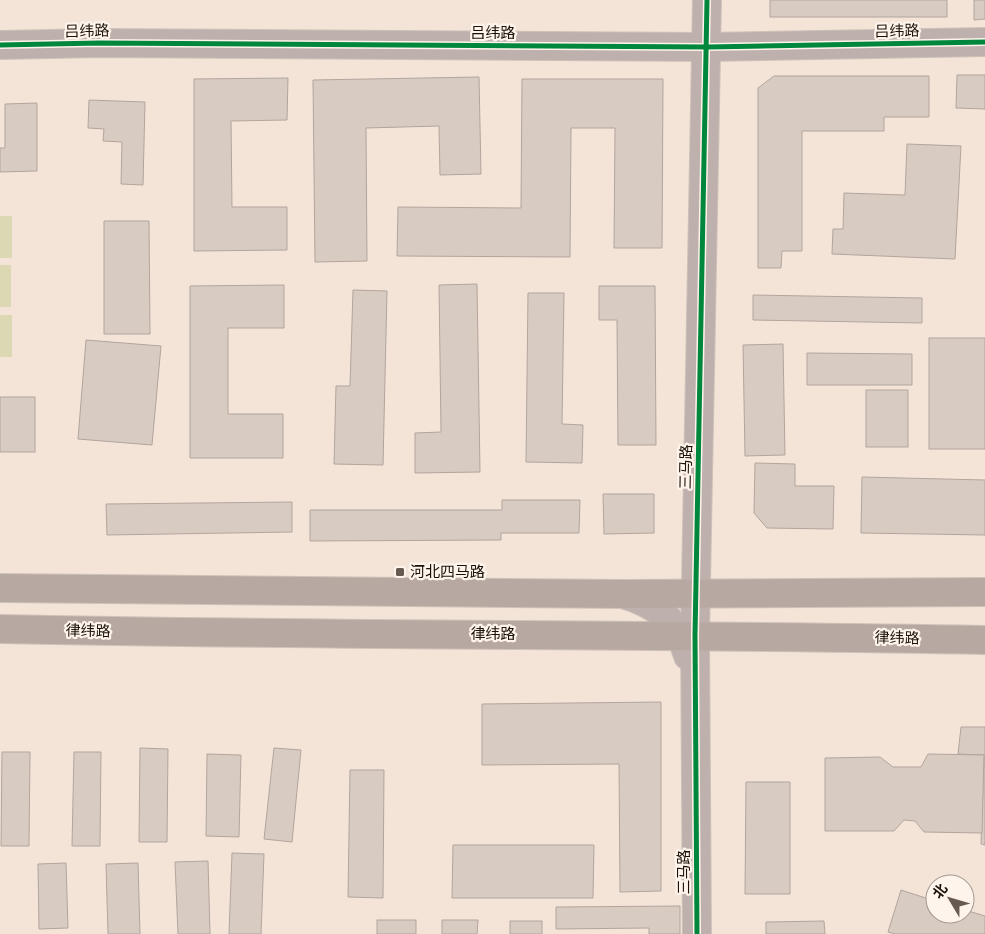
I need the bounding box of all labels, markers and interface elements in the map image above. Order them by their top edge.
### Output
street label: 吕纬路 [64,22,110,39]
street label: 吕纬路 [874,22,920,39]
street label: 吕纬路 [470,24,516,41]
street label: 三马路 [677,444,694,490]
place label: 河北四马路 [410,563,485,580]
marker: 河北四马路 [394,566,406,578]
street label: 律纬路 [65,622,111,639]
street label: 律纬路 [470,625,516,642]
street label: 律纬路 [874,629,920,646]
street label: 三马路 [675,849,692,895]
north arrow [925,874,975,924]
text: 北 [929,881,950,901]

